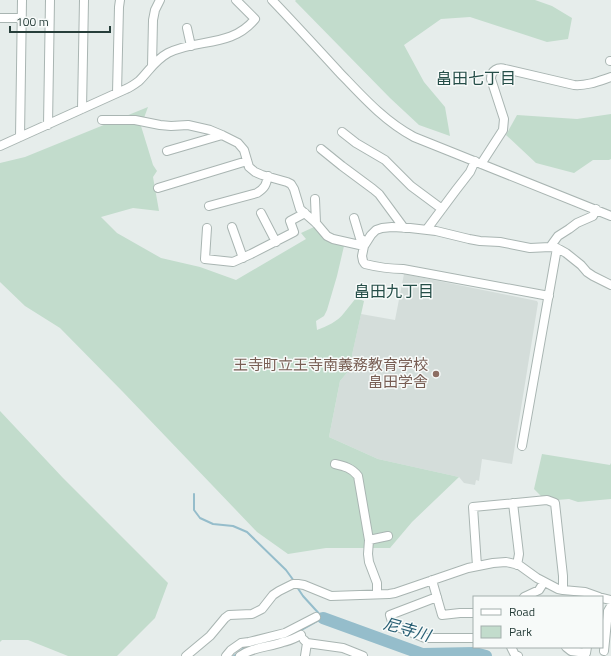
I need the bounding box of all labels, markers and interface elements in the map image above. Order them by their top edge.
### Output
scale bar [10,8,110,34]
text: 100 m [16,12,49,31]
district label: 畠田七丁目 [436,66,516,90]
district label: 畠田九丁目 [354,279,434,303]
place label: 王寺町立王寺南義務教育学校 畠田学舎 [233,353,428,393]
marker: 王寺町立王寺南義務教育学校 畠田学舎 [431,369,441,379]
legend [473,596,603,648]
text: Road [509,602,535,621]
water label: 尼寺川 [381,611,435,648]
text: Park [509,622,532,641]

